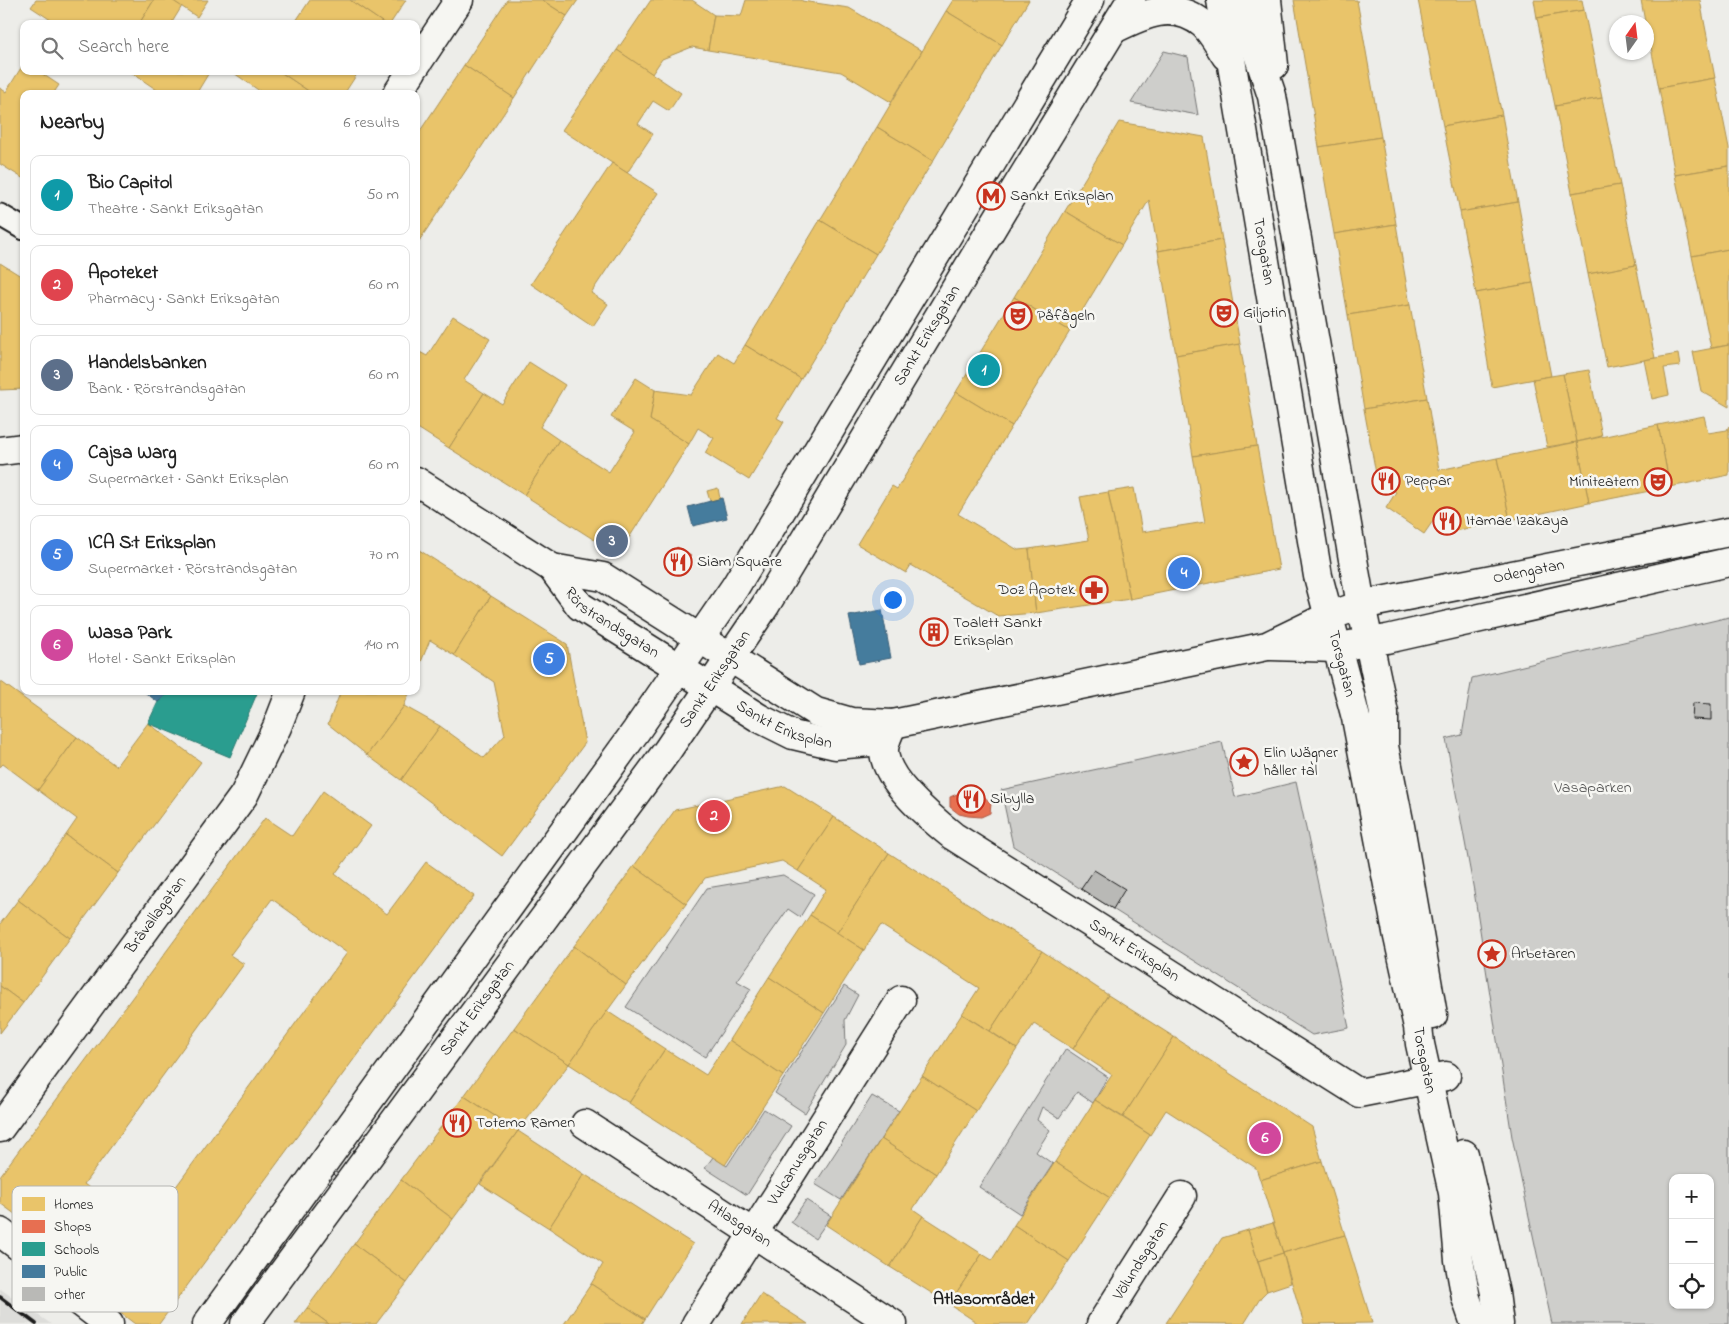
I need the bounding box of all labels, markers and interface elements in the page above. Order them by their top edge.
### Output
north arrow [1609,15,1654,60]
search box [20,20,420,75]
icon: search [38,34,66,62]
text: Search here [78,34,169,61]
text: Nearby [40,108,104,138]
text: 6 results [343,111,400,135]
text: Bio Capitol [88,170,172,197]
metro station icon: Sankt Eriksplan [976,181,1006,211]
text: 1 [54,183,60,207]
text: 50 m [367,183,399,207]
place label: Sankt Eriksplan [1010,184,1113,208]
text: Theatre · Sankt Eriksgatan [88,197,263,221]
street label: Torsgatan [1246,216,1281,287]
text: Apoteket [88,260,158,287]
text: 2 [53,273,61,297]
text: 60 m [369,273,399,297]
street label: Sankt Eriksgatan [888,281,967,391]
text: Pharmacy · Sankt Eriksgatan [88,287,280,311]
theatre icon: Giljotin [1209,298,1239,328]
theatre icon: Påfågeln [1003,301,1033,331]
place label: Giljotin [1243,301,1286,325]
place label: Påfågeln [1037,304,1095,328]
text: Handelsbanken [88,350,207,377]
pin: 1 [968,351,1000,389]
text: 3 [54,363,60,387]
text: 60 m [369,363,399,387]
text: Bank · Rörstrandsgatan [88,377,246,401]
text: Cajsa Warg [88,440,177,467]
text: 4 [54,453,60,477]
text: 60 m [369,453,399,477]
restaurant icon: Peppar [1371,466,1401,496]
text: Supermarket · Sankt Eriksplan [88,467,289,491]
theatre icon: Miniteatern [1643,467,1673,497]
place label: Peppar [1405,469,1452,493]
place label: Miniteatern [1569,470,1639,494]
restaurant icon: Itamae Izakaya [1432,506,1462,536]
place label: Itamae Izakaya [1466,509,1568,533]
pin: 3 [596,522,628,560]
text: ICA S:t Eriksplan [88,530,216,557]
text: 5 [52,543,62,567]
text: 70 m [369,543,399,567]
restaurant icon: Siam Square [663,547,693,577]
place label: Siam Square [697,550,783,574]
street label: Odengatan [1491,553,1567,591]
pin: 4 [1168,554,1200,592]
text: Supermarket · Rörstrandsgatan [88,557,297,581]
pharmacy icon: Doz Apotek [1079,575,1109,605]
place label: Doz Apotek [997,578,1076,602]
street label: Rörstrandsgatan [558,582,664,665]
your location [880,587,906,613]
place label: Toalett Sankt Eriksplan [953,611,1043,653]
building icon: Toalett Sankt Eriksplan [919,617,949,647]
text: Wasa Park [88,620,172,647]
street label: Sankt Eriksgatan [674,626,757,733]
street label: Torsgatan [1321,628,1362,700]
text: 6 [53,633,61,657]
text: 140 m [364,633,399,657]
pin: 5 [533,640,565,678]
text: Hotel · Sankt Eriksplan [88,647,236,671]
street label: Sankt Eriksplan [731,694,835,756]
place label: Elin Wägner håller tal [1263,741,1338,783]
place icon: Elin Wägner håller tal [1229,747,1259,777]
park label: Vasaparken [1553,776,1632,800]
restaurant icon: Sibylla [956,784,986,814]
place label: Sibylla [990,787,1035,811]
pin: 2 [698,797,730,835]
street label: Bråvallagatan [119,871,193,960]
street label: Sankt Eriksplan [1084,913,1184,989]
place icon: Arbetaren [1477,939,1507,969]
place label: Arbetaren [1511,942,1576,966]
street label: Sankt Eriksgatan [434,955,521,1061]
street label: Torsgatan [1406,1025,1443,1096]
restaurant icon: Totemo Ramen [442,1108,472,1138]
place label: Totemo Ramen [476,1111,575,1135]
street label: Vulcanusgatan [761,1115,835,1211]
pin: 6 [1249,1119,1281,1157]
map controls [1669,1174,1714,1309]
button: + [1669,1174,1714,1219]
legend [12,1186,178,1312]
street label: Atlasgatan [702,1194,776,1254]
text: Homes [54,1195,94,1216]
street label: Völundsgatan [1106,1216,1175,1306]
text: Shops [54,1217,92,1238]
button: − [1669,1219,1714,1264]
text: Schools [54,1240,99,1261]
text: Public [54,1262,88,1283]
button: locate [1669,1264,1714,1309]
text: Other [54,1285,86,1306]
district label: Atlasområdet [933,1287,1036,1313]

